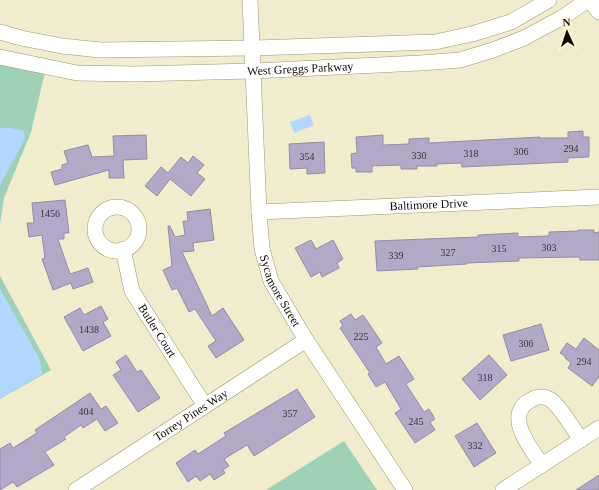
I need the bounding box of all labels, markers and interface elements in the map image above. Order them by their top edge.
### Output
north arrow [547,12,587,52]
text: N [562,16,571,28]
street label: West Greggs Parkway [247,59,354,78]
house number: 294 [564,143,579,154]
house number: 306 [514,146,529,157]
house number: 318 [464,148,479,159]
house number: 330 [412,150,427,161]
house number: 354 [300,151,315,162]
street label: Baltimore Drive [389,196,468,213]
house number: 1456 [40,208,60,219]
house number: 303 [542,242,557,253]
house number: 315 [492,243,507,254]
house number: 327 [441,247,456,258]
house number: 339 [389,250,404,261]
street label: Sycamore Street [257,253,304,330]
street label: Butler Court [135,301,180,361]
house number: 1438 [79,324,99,335]
house number: 225 [354,331,369,342]
house number: 306 [519,338,534,349]
house number: 294 [577,356,592,367]
house number: 318 [478,372,493,383]
street label: Torrey Pines Way [151,386,230,444]
house number: 404 [79,406,94,417]
house number: 357 [283,408,298,419]
house number: 245 [409,416,424,427]
house number: 332 [468,440,483,451]

